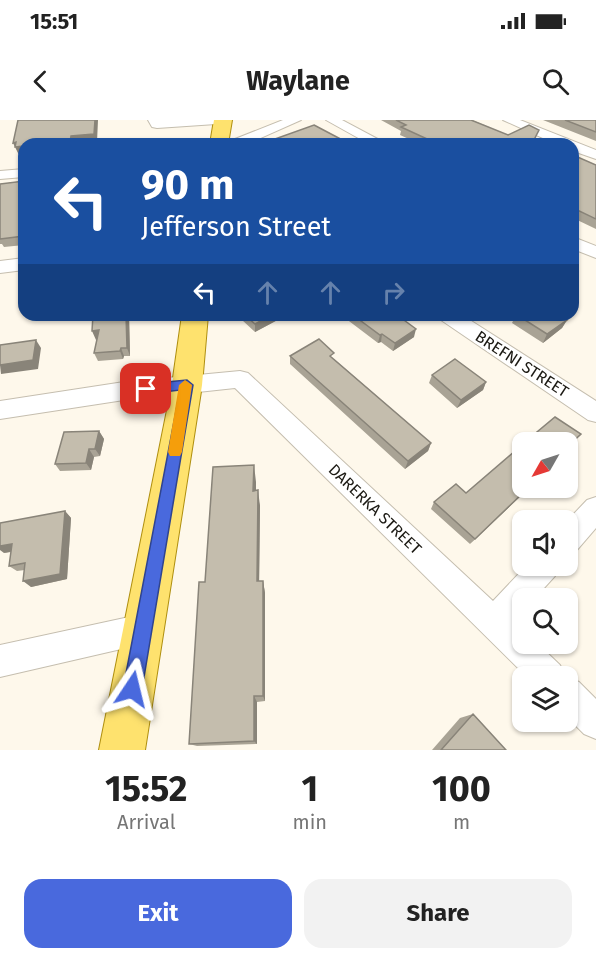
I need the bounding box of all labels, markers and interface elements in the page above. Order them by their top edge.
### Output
text: 15:51 [30,8,78,35]
icon: back [24,65,57,98]
text: Waylane [246,65,350,97]
icon: search [539,65,572,98]
text: 90 m [141,160,235,210]
icon: left [42,162,120,240]
text: Jefferson Street [141,211,331,243]
icon: left [188,276,221,309]
icon: ahead [251,276,284,309]
icon: ahead [314,276,347,309]
icon: right [377,276,410,309]
street label: BREFNI STREET [472,327,573,402]
pin [120,363,171,414]
icon: arrive [129,372,162,405]
north arrow [512,432,578,498]
map controls [512,432,578,732]
street label: DARERKA STREET [325,460,426,559]
button: sound [512,510,578,576]
button: search [512,588,578,654]
position arrow [100,657,164,721]
button: layers [512,666,578,732]
text: 15:52 [105,767,187,811]
text: 1 [301,767,318,811]
text: 100 [432,767,491,811]
text: Arrival [117,810,176,834]
text: min [293,810,327,834]
text: m [453,810,470,834]
button: Exit [24,879,292,948]
button: Share [304,879,572,948]

